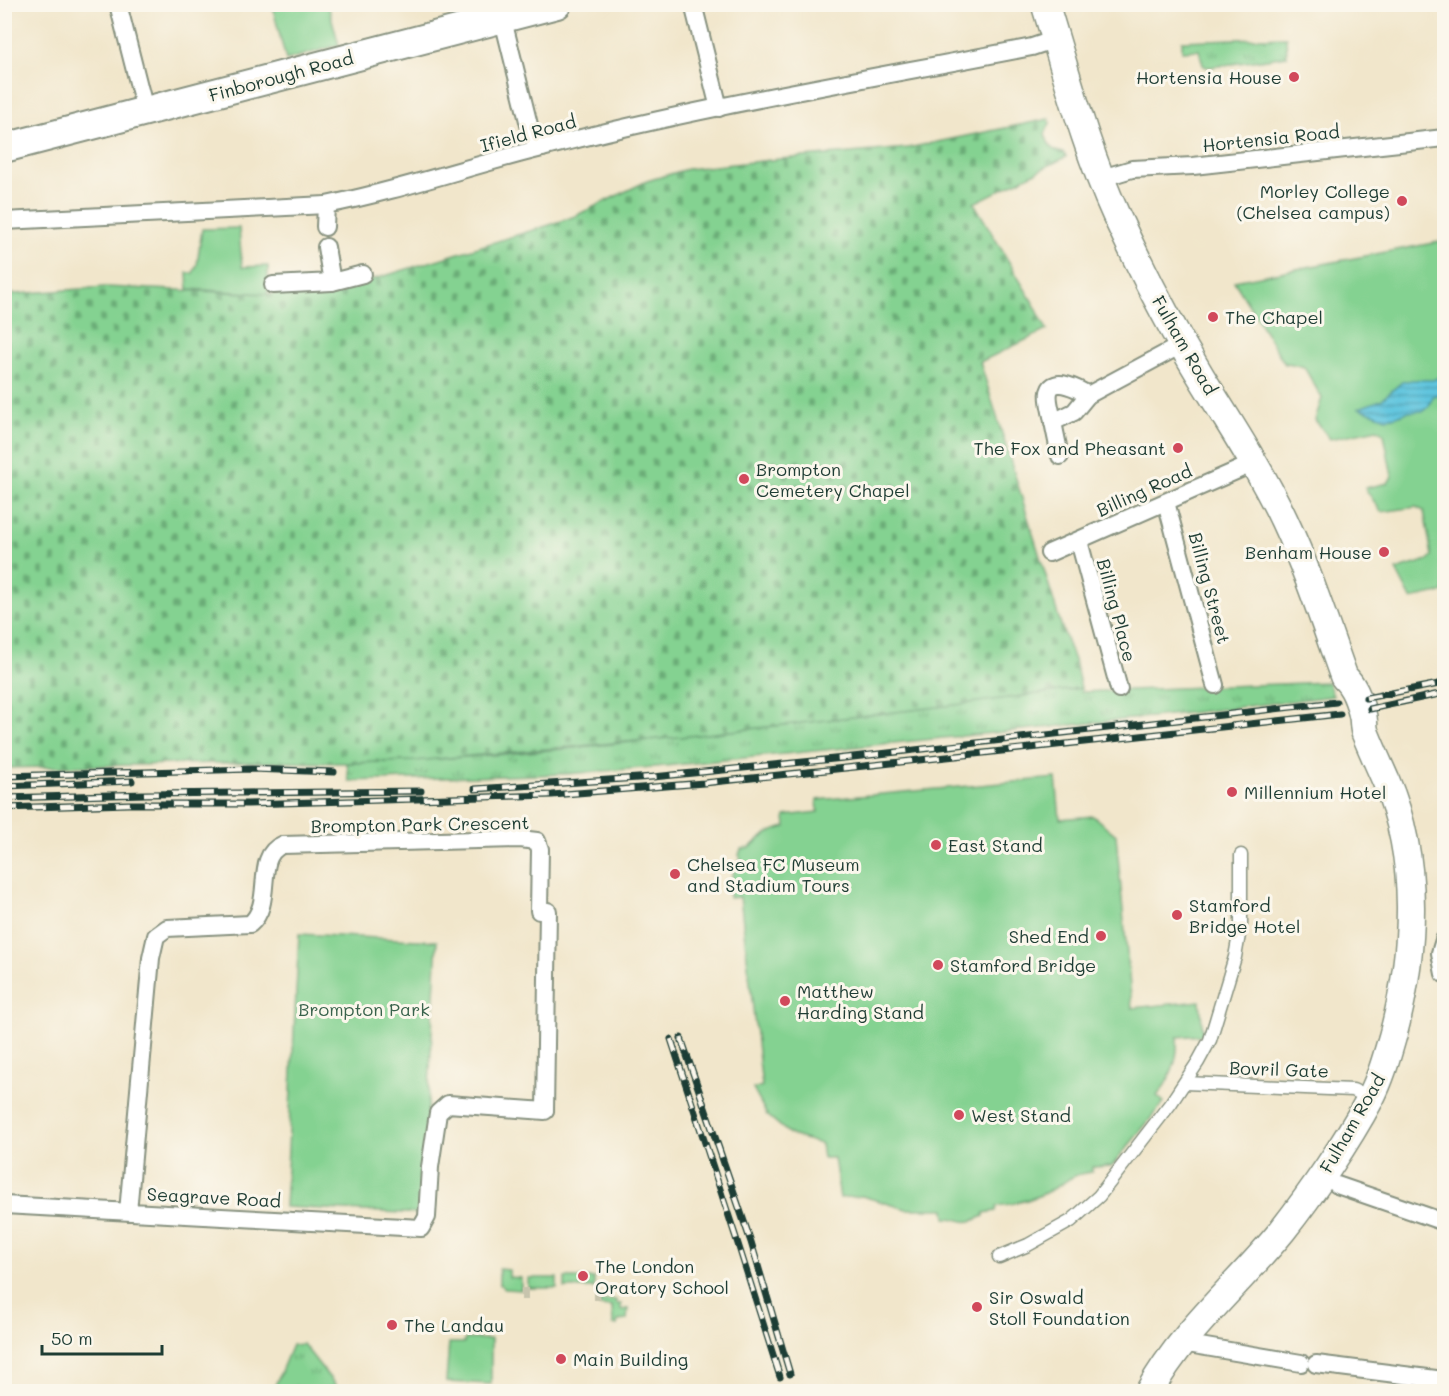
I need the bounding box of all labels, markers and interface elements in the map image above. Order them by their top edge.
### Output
street label: Finborough Road [206,45,356,107]
place label: Hortensia House [1136,65,1282,89]
marker: Hortensia House [1287,70,1301,84]
street label: Ifield Road [478,109,578,157]
street label: Hortensia Road [1201,119,1341,157]
place label: Morley College (Chelsea campus) [1236,179,1390,224]
marker: Morley College (Chelsea campus) [1395,194,1409,208]
street label: Fulham Road [1147,291,1223,399]
place label: The Chapel [1225,305,1323,329]
marker: The Chapel [1206,310,1220,324]
place label: The Fox and Pheasant [974,436,1166,460]
marker: The Fox and Pheasant [1171,441,1185,455]
place label: Brompton Cemetery Chapel [756,457,910,502]
street label: Billing Road [1092,458,1196,522]
marker: Brompton Cemetery Chapel [737,472,751,486]
street label: Billing Street [1184,529,1236,647]
place label: Benham House [1245,540,1372,564]
marker: Benham House [1377,545,1391,559]
street label: Billing Place [1092,556,1142,664]
place label: Millennium Hotel [1244,780,1387,804]
marker: Millennium Hotel [1225,785,1239,799]
street label: Brompton Park Crescent [310,810,530,838]
place label: East Stand [948,833,1043,857]
marker: East Stand [929,838,943,852]
place label: Chelsea FC Museum and Stadium Tours [687,852,859,897]
marker: Chelsea FC Museum and Stadium Tours [668,867,682,881]
place label: Stamford Bridge Hotel [1189,893,1301,938]
marker: Stamford Bridge Hotel [1170,908,1184,922]
place label: Shed End [1009,924,1089,948]
marker: Shed End [1094,929,1108,943]
place label: Stamford Bridge [950,953,1096,977]
marker: Stamford Bridge [931,958,945,972]
place label: Matthew Harding Stand [797,979,924,1024]
marker: Matthew Harding Stand [778,994,792,1008]
park label: Brompton Park [298,997,430,1021]
street label: Bovril Gate [1229,1055,1329,1083]
street label: Fulham Road [1314,1069,1390,1177]
place label: West Stand [971,1103,1071,1127]
marker: West Stand [952,1108,966,1122]
street label: Seagrave Road [146,1181,282,1213]
place label: The London Oratory School [595,1254,729,1299]
marker: The London Oratory School [576,1269,590,1283]
place label: Sir Oswald Stoll Foundation [989,1285,1130,1330]
marker: Sir Oswald Stoll Foundation [970,1300,984,1314]
place label: The Landau [404,1313,504,1337]
scale bar [42,1318,162,1356]
marker: The Landau [385,1318,399,1332]
text: 50 m [51,1326,93,1350]
place label: Main Building [573,1347,688,1371]
marker: Main Building [554,1352,568,1366]

